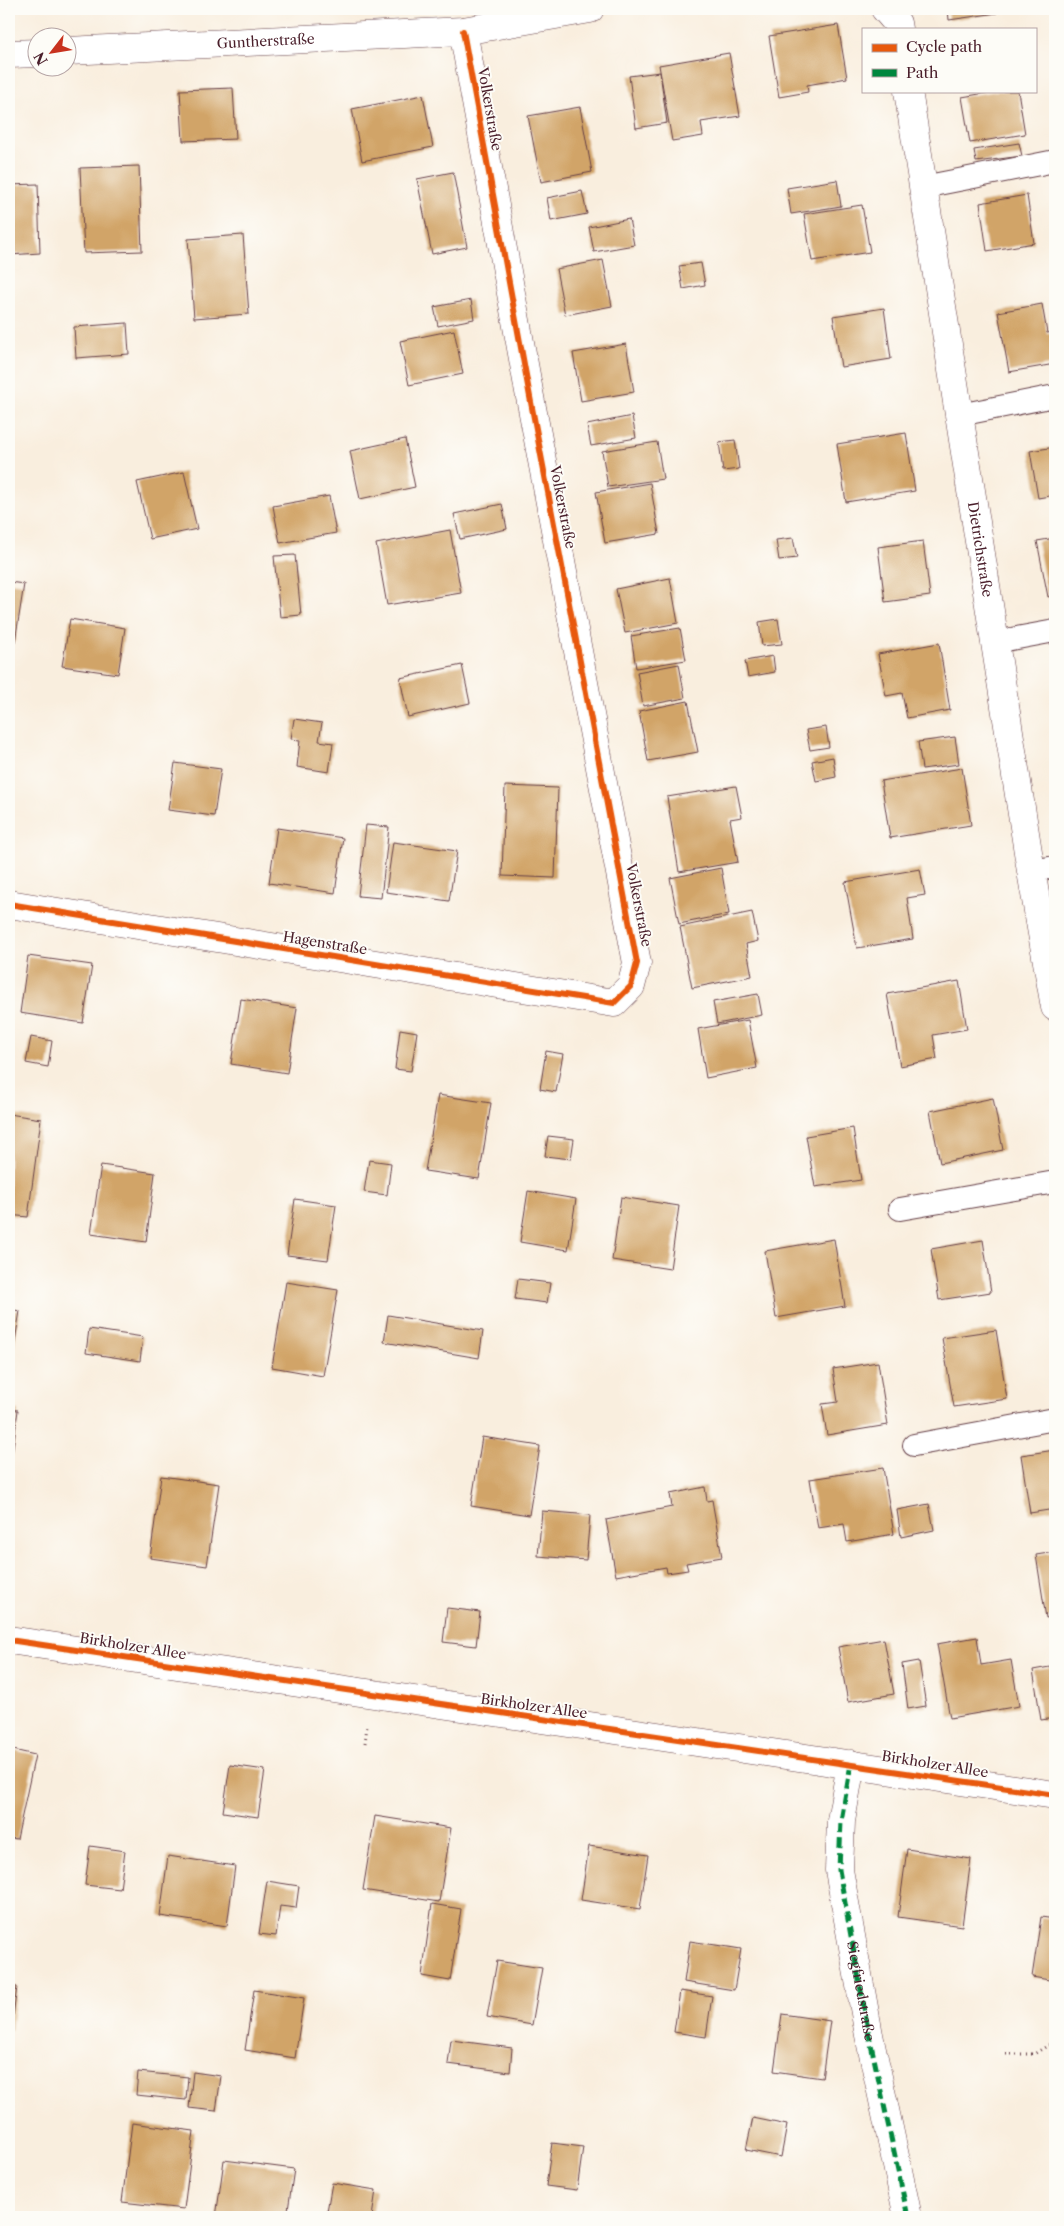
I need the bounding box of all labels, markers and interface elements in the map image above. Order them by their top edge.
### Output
north arrow [28,28,78,78]
legend [862,28,1036,92]
street label: Guntherstraße [216,30,315,52]
text: Cycle path [906,37,983,56]
text: N [30,49,52,69]
text: Path [906,63,939,82]
street label: Volkerstraße [474,65,506,152]
street label: Volkerstraße [546,463,580,550]
street label: Dietrichstraße [964,500,997,599]
street label: Volkerstraße [622,861,656,948]
street label: Hagenstraße [282,927,369,959]
street label: Birkholzer Allee [78,1629,188,1663]
street label: Birkholzer Allee [479,1690,589,1722]
street label: Birkholzer Allee [880,1747,990,1781]
street label: Siegfriedstraße [843,1940,879,2043]

